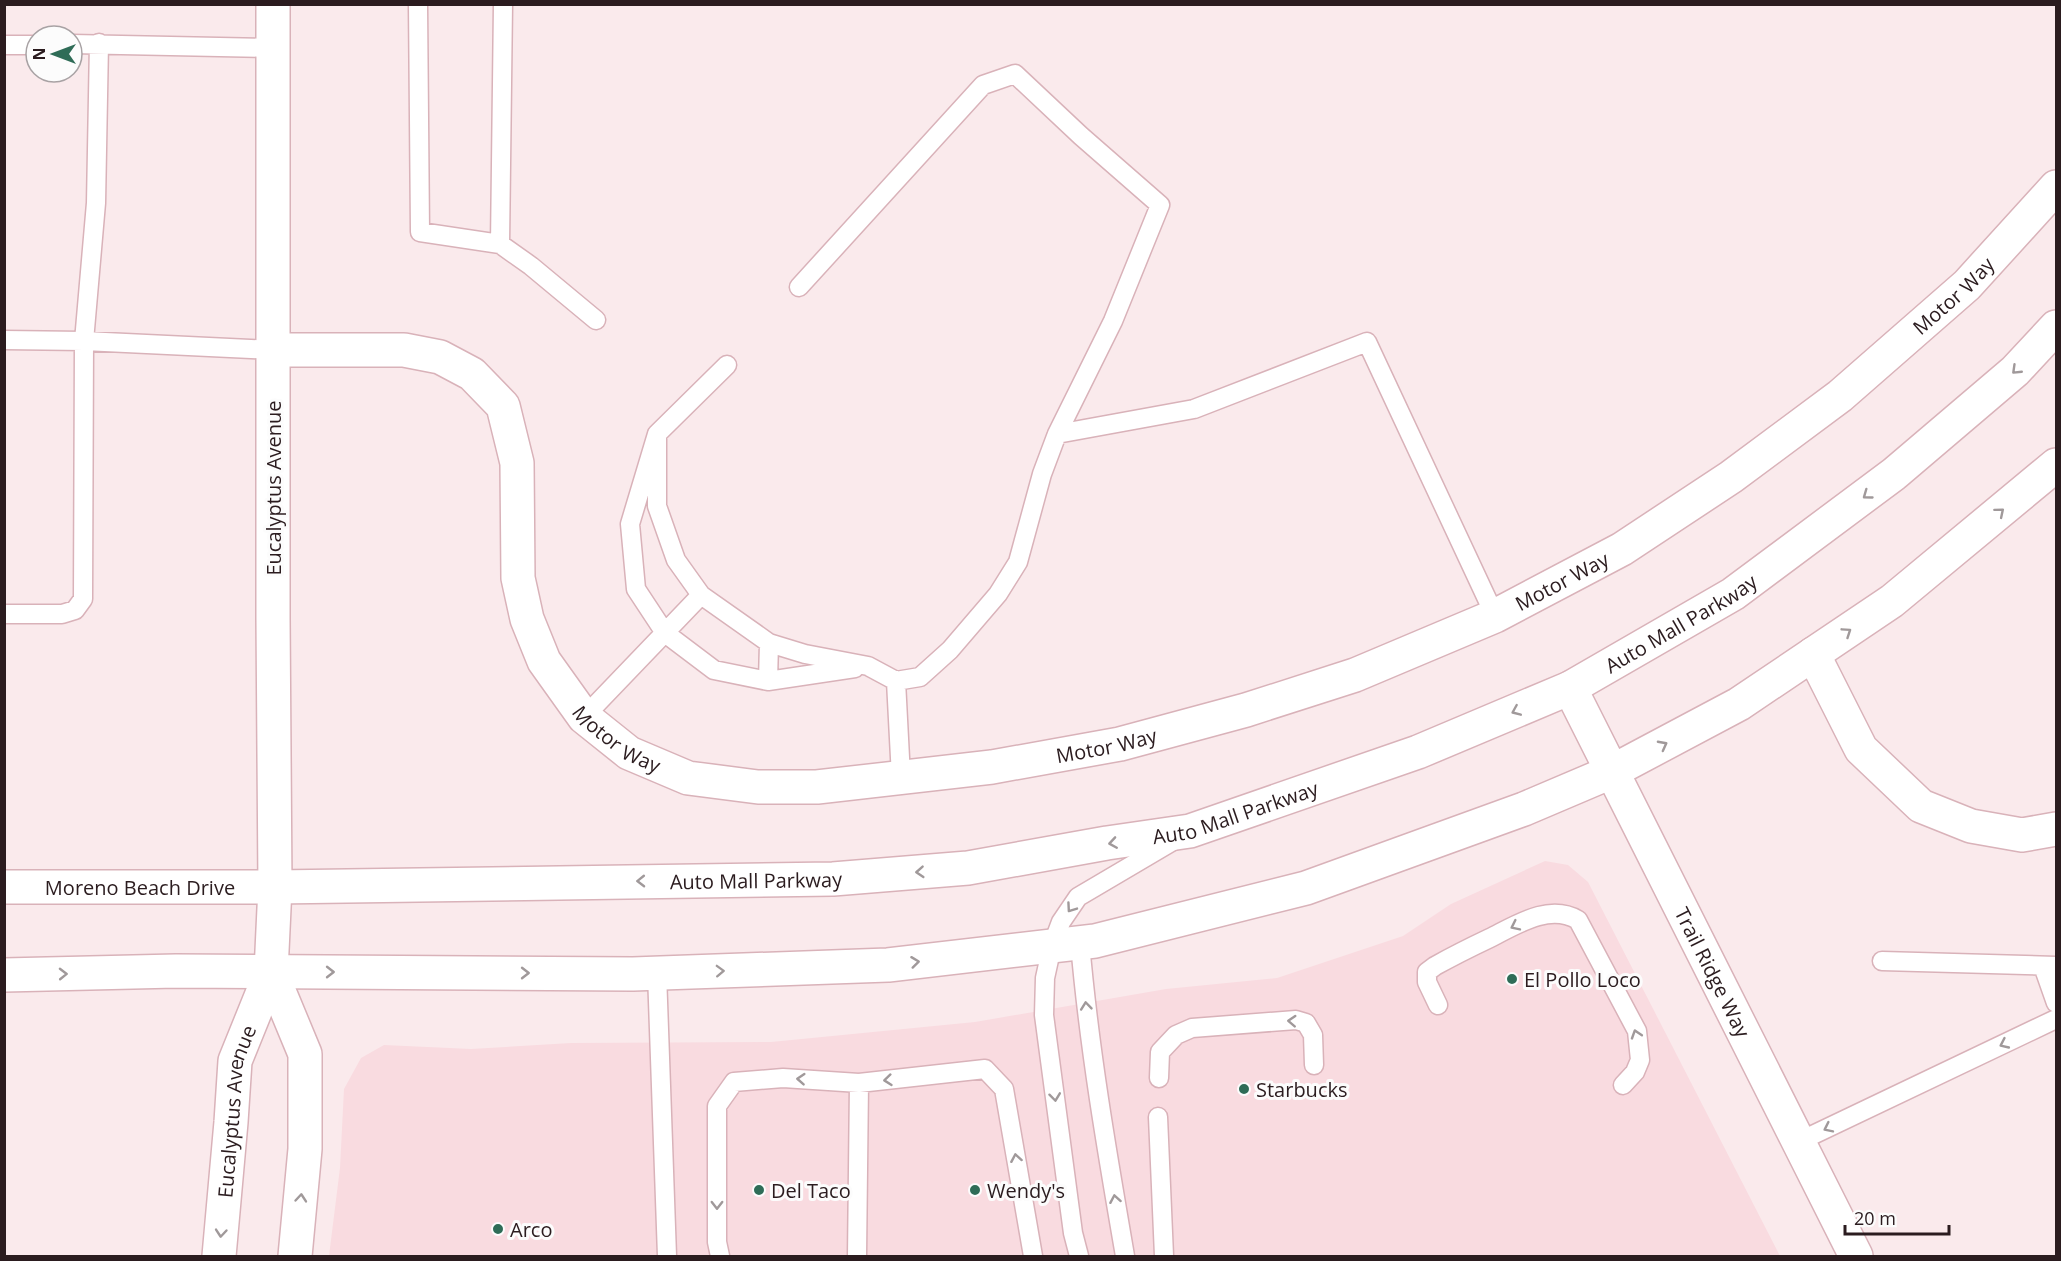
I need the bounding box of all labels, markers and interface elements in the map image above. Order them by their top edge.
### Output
north arrow [24,24,84,84]
text: N [28,47,50,61]
street label: Motor Way [1907,250,2000,340]
one-way arrow [2012,362,2023,373]
street label: Eucalyptus Avenue [260,400,287,576]
one-way arrow [1862,487,1873,498]
one-way arrow [1993,508,2004,519]
street label: Motor Way [1510,545,1614,617]
street label: Auto Mall Parkway [1600,567,1763,679]
one-way arrow [1840,628,1851,639]
street label: Motor Way [566,700,666,779]
one-way arrow [1511,704,1522,716]
street label: Motor Way [1054,721,1161,769]
one-way arrow [1657,741,1667,752]
street label: Auto Mall Parkway [1151,774,1322,850]
one-way arrow [1108,836,1117,848]
street label: Auto Mall Parkway [670,865,844,895]
one-way arrow [915,865,924,878]
street label: Moreno Beach Drive [45,874,235,901]
one-way arrow [637,875,646,887]
one-way arrow [1067,901,1078,912]
street label: Trail Ridge Way [1669,902,1757,1042]
one-way arrow [1510,919,1521,930]
one-way arrow [910,956,919,969]
one-way arrow [715,965,724,977]
one-way arrow [325,966,334,978]
place label: El Pollo Loco [1524,966,1641,993]
one-way arrow [58,967,67,980]
one-way arrow [520,967,529,980]
marker: El Pollo Loco [1505,972,1519,986]
one-way arrow [1080,1001,1093,1011]
one-way arrow [1287,1015,1296,1028]
street label: Eucalyptus Avenue [211,1021,262,1199]
one-way arrow [1631,1029,1644,1039]
one-way arrow [1999,1036,2010,1048]
one-way arrow [796,1073,805,1086]
one-way arrow [883,1073,892,1085]
place label: Starbucks [1256,1076,1348,1103]
marker: Starbucks [1237,1082,1251,1096]
one-way arrow [1048,1092,1060,1101]
one-way arrow [1823,1120,1834,1132]
one-way arrow [1010,1153,1023,1163]
place label: Del Taco [771,1177,851,1204]
place label: Wendy's [987,1177,1065,1204]
marker: Del Taco [752,1183,766,1197]
marker: Wendy's [968,1183,982,1197]
one-way arrow [294,1194,307,1203]
one-way arrow [1109,1194,1122,1204]
scale bar [1845,1198,1948,1236]
one-way arrow [711,1200,723,1209]
text: 20 m [1854,1206,1896,1230]
place label: Arco [510,1216,552,1243]
marker: Arco [491,1222,505,1236]
one-way arrow [215,1228,228,1237]

